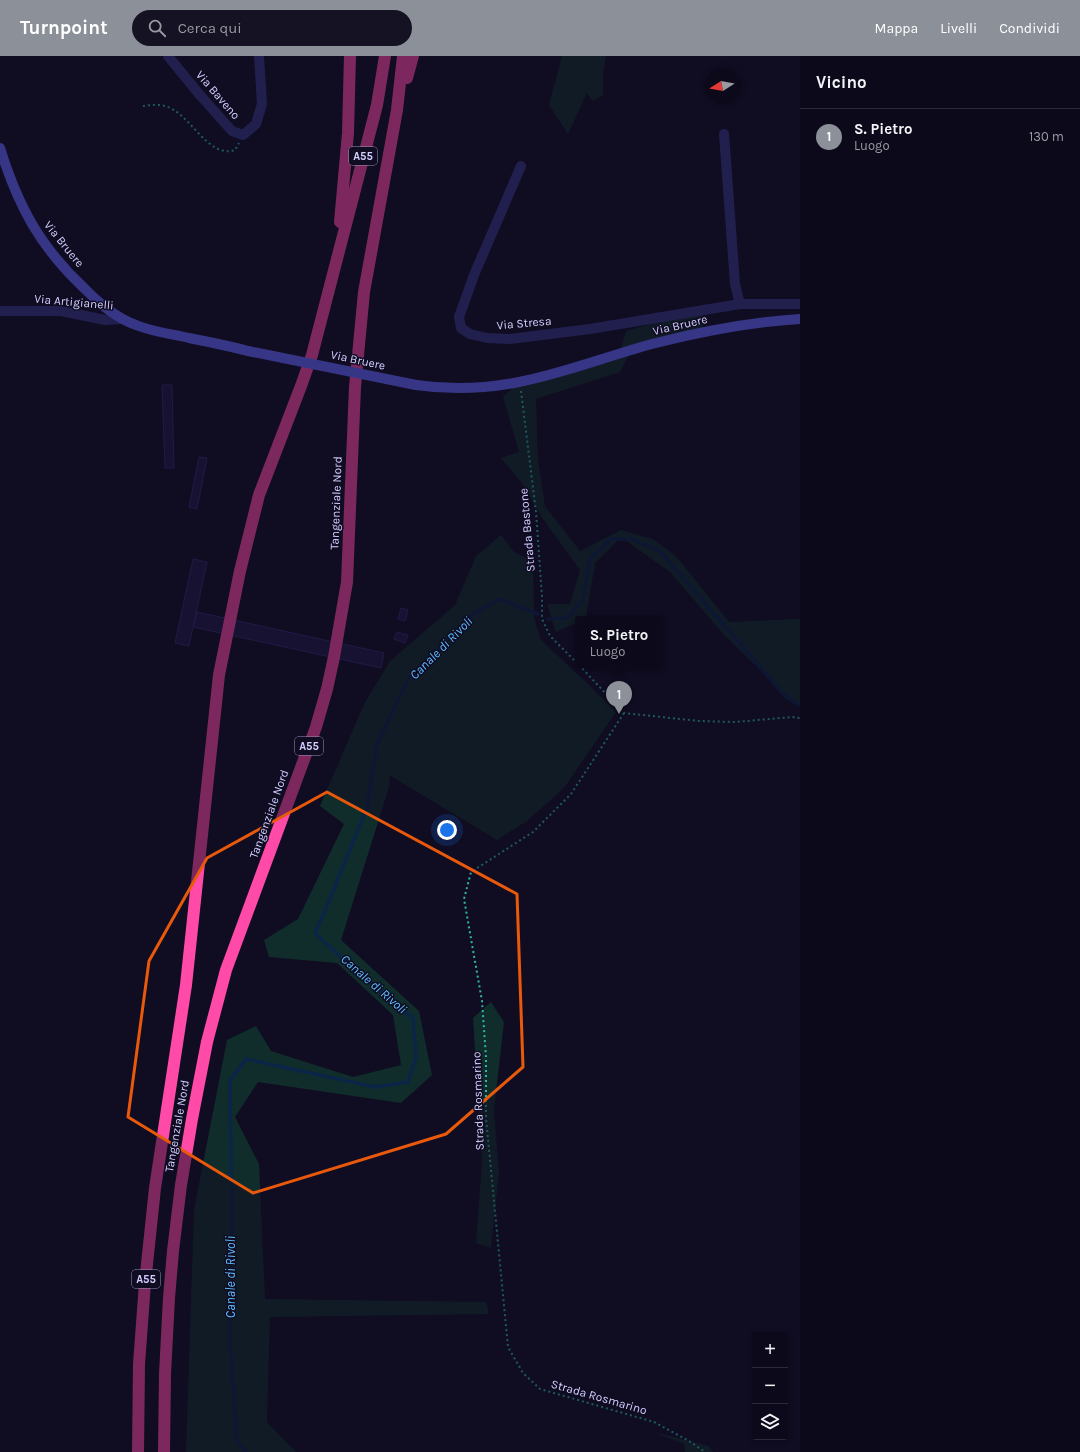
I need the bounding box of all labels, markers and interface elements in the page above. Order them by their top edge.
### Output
search box [132,10,412,46]
text: Turnpoint [20,17,108,39]
icon: search [146,17,168,39]
text: Cerca qui [178,19,242,37]
text: Mappa [875,20,918,37]
text: Livelli [940,20,977,37]
text: Condividi [999,20,1060,37]
street label: Via Baveno [193,68,243,122]
north arrow [704,68,740,104]
text: Vicino [816,72,867,92]
text: S. Pietro [854,120,912,138]
text: 1 [827,129,831,144]
text: 130 m [1029,129,1064,144]
text: Luogo [854,138,890,153]
road number: A55 [349,147,377,165]
street label: Via Bruere [41,218,87,270]
street label: Via Artigianelli [34,292,114,312]
street label: Via Bruere [651,312,709,338]
street label: Via Stresa [496,314,552,332]
street label: Via Bruere [329,347,387,373]
street label: Tangenziale Nord [327,456,345,550]
street label: Strada Bastone [516,487,538,573]
water label: Canale di Rivoli [407,613,476,682]
popup [575,616,663,668]
text: S. Pietro [590,626,648,644]
text: Luogo [590,644,625,659]
pin: 1 [606,681,632,714]
road number: A55 [295,737,323,755]
street label: Tangenziale Nord [246,768,292,860]
your location [437,820,457,840]
water label: Canale di Rivoli [338,951,410,1017]
street label: Strada Rosmarino [469,1051,487,1151]
street label: Tangenziale Nord [162,1079,192,1173]
water label: Canale di Rivoli [223,1235,238,1318]
road number: A55 [132,1270,160,1288]
map controls [752,1332,788,1440]
button: + [752,1332,788,1368]
button: − [752,1368,788,1404]
street label: Strada Rosmarino [549,1377,649,1417]
button: layers [752,1404,788,1440]

